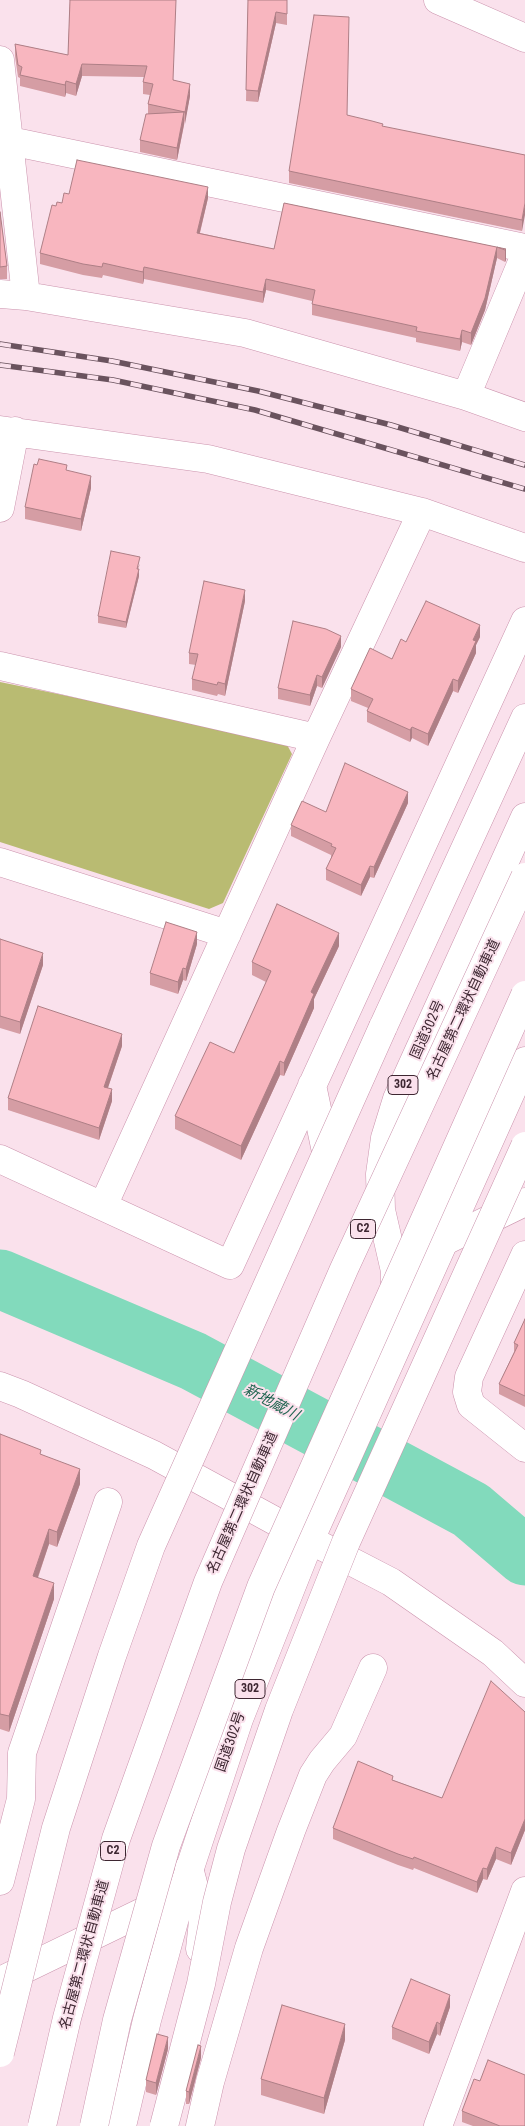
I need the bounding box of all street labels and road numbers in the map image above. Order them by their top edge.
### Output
street label: 名古屋第二環状自動車道 [424,937,504,1083]
street label: 国道302号 [408,998,448,1062]
road number: 302 [388,1076,418,1094]
road number: C2 [350,1220,376,1238]
street label: 名古屋第二環状自動車道 [204,1429,282,1577]
road number: 302 [235,1680,265,1698]
street label: 国道302号 [213,1710,249,1774]
road number: C2 [100,1842,126,1860]
street label: 名古屋第二環状自動車道 [57,1878,113,2032]

